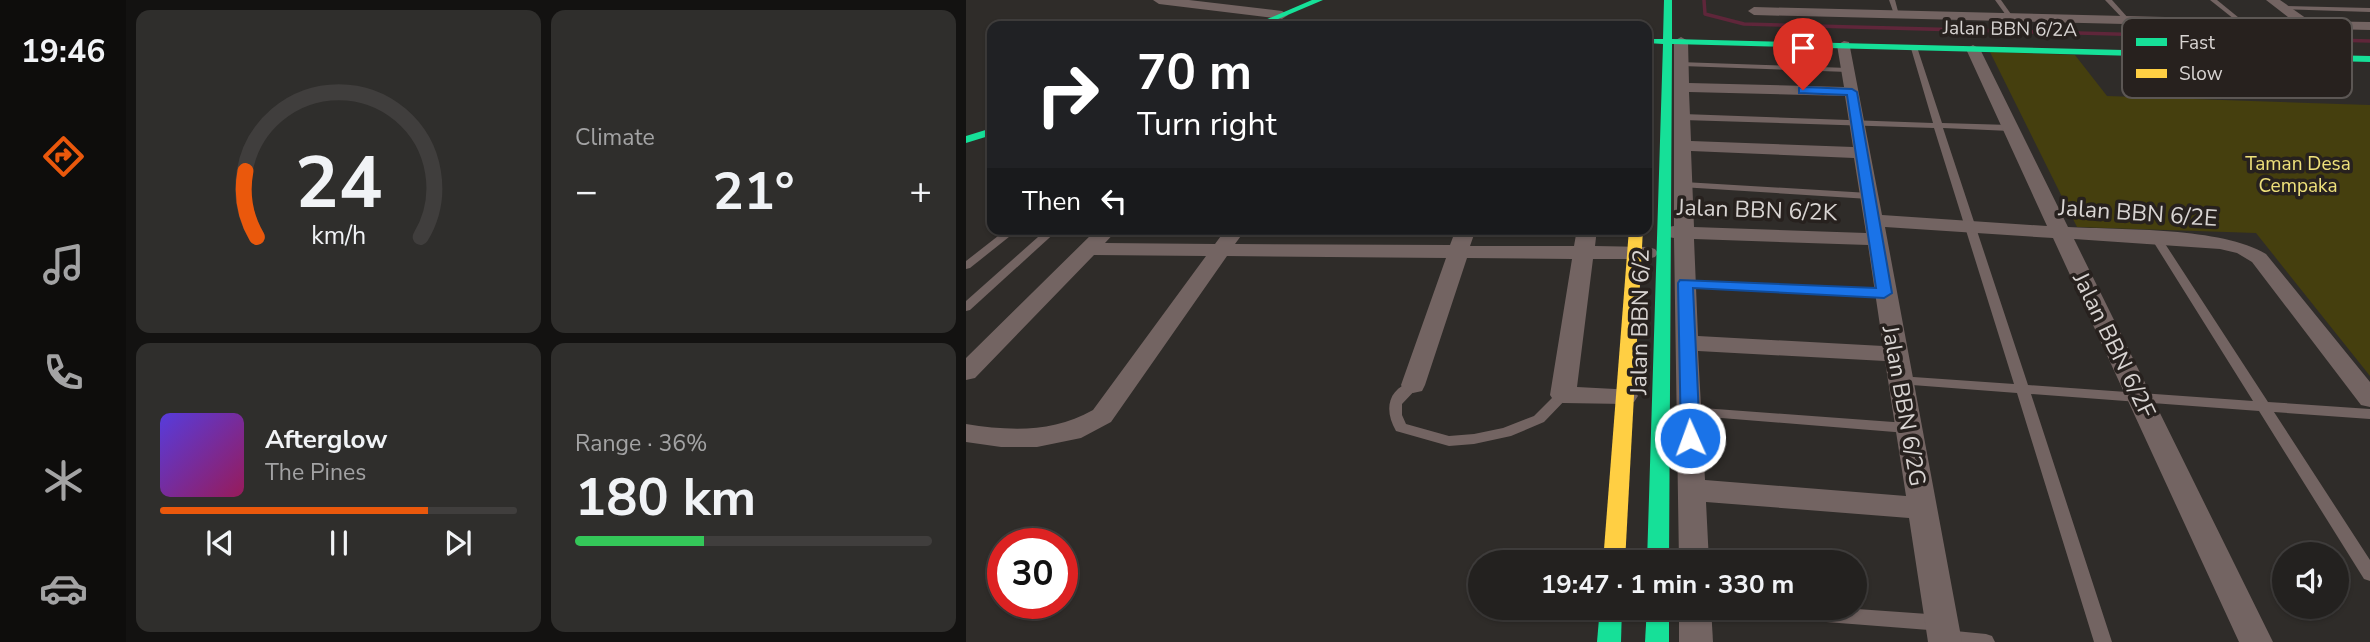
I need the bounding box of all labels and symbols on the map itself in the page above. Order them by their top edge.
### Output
street label: Jalan BBN 6/2A [1942,15,2077,43]
pin [1773,18,1833,90]
legend [2122,18,2352,98]
text: Fast [2179,30,2215,56]
text: Slow [2179,61,2223,87]
park label: Taman Desa Cempaka [2245,151,2351,199]
street label: Jalan BBN 6/2K [1675,192,1838,228]
street label: Jalan BBN 6/2E [2057,192,2218,234]
street label: Jalan BBN 6/2 [1623,249,1657,396]
street label: Jalan BBN 6/2F [2065,266,2163,423]
street label: Jalan BBN 6/2G [1874,322,1933,489]
position arrow [1653,401,1727,475]
speed limit sign: 30 [987,528,1078,619]

